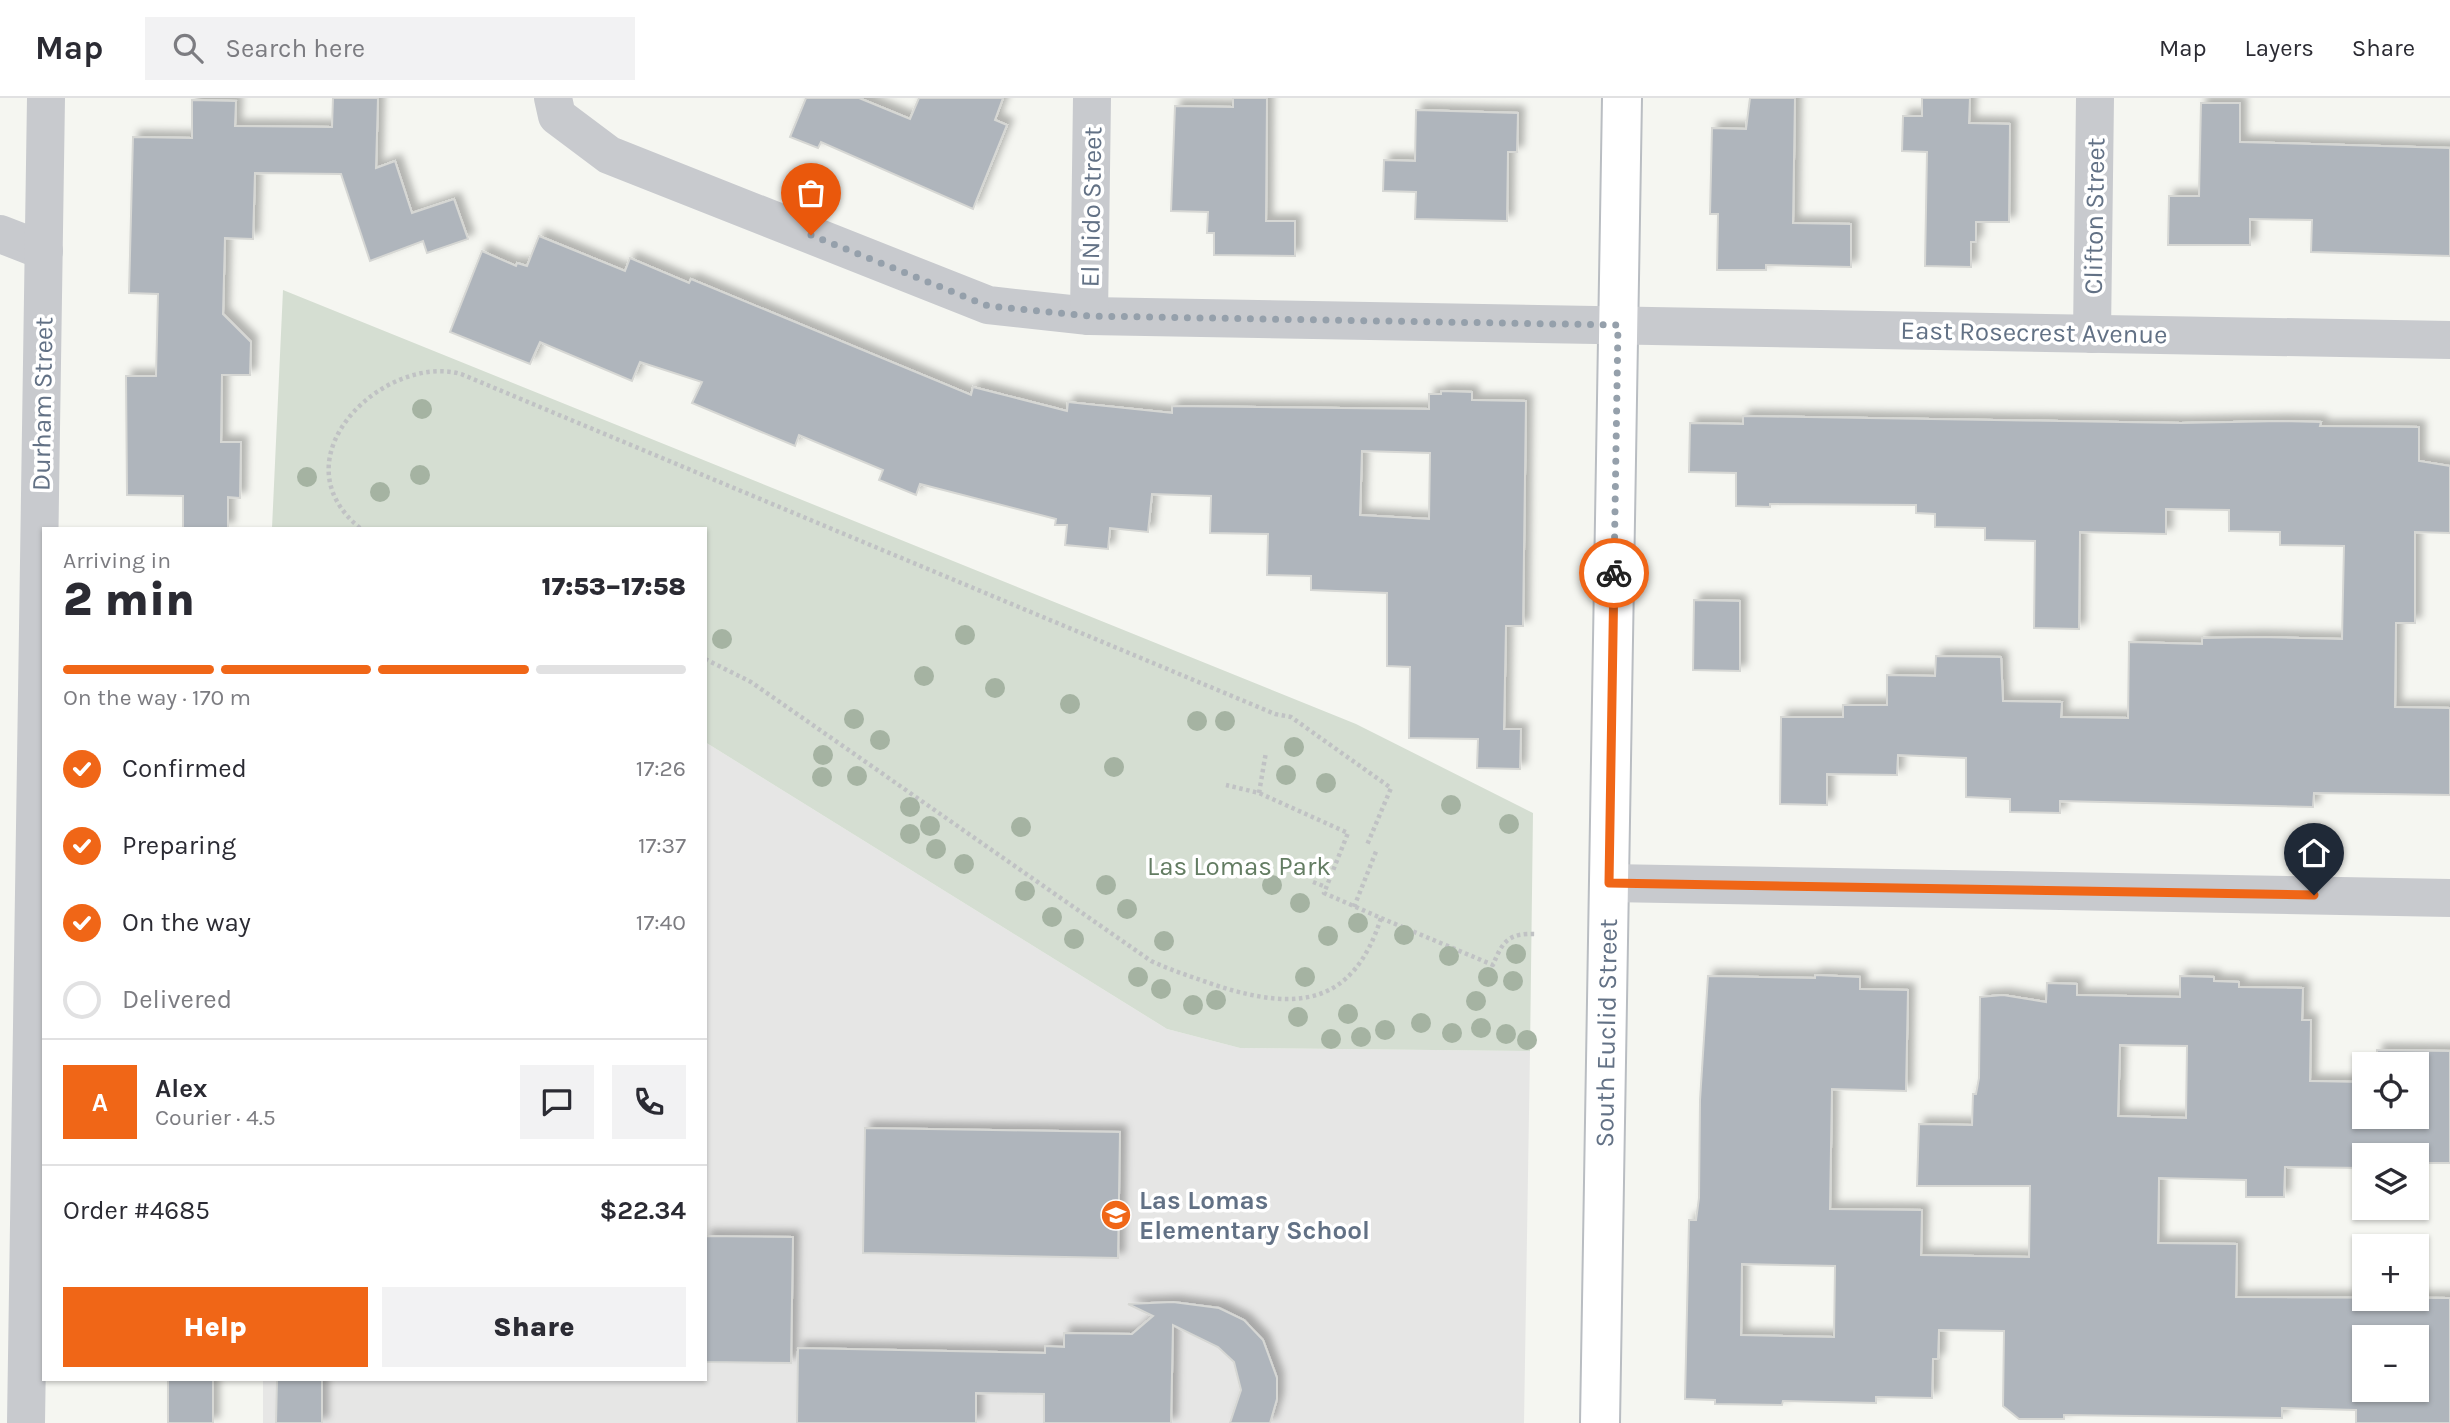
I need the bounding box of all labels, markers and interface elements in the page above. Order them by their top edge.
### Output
search box [145,17,635,80]
text: Map [35,29,103,67]
icon: search [169,29,207,67]
text: Search here [225,33,365,64]
text: Map [2159,34,2207,62]
text: Layers [2245,34,2314,62]
text: Share [2352,34,2415,62]
street label: El Nido Street [1075,126,1108,288]
street label: Clifton Street [2078,137,2111,295]
pin [781,163,841,235]
icon: bag [792,174,830,212]
street label: East Rosecrest Avenue [1900,315,2168,350]
street label: Durham Street [25,316,60,491]
courier [1579,538,1649,608]
text: Arriving in [63,547,171,574]
icon: bike [1595,554,1633,592]
text: 17:53–17:58 [541,571,686,602]
text: 2 min [63,573,195,627]
text: On the way · 170 m [63,684,251,711]
icon: check [63,750,101,788]
text: Confirmed [122,753,247,784]
text: 17:26 [636,755,686,782]
pin [2284,823,2344,895]
icon: check [63,827,101,865]
text: Preparing [122,830,236,861]
text: 17:37 [638,832,686,859]
icon: home [2295,834,2333,872]
park label: Las Lomas Park [1147,851,1331,882]
icon: check [63,904,101,942]
text: On the way [122,907,251,938]
text: 17:40 [636,909,686,936]
street label: South Euclid Street [1589,918,1624,1148]
text: Delivered [122,984,232,1015]
map controls [2352,1052,2429,1402]
button: locate [2352,1052,2429,1129]
button: chat [520,1065,594,1139]
button: phone [612,1065,686,1139]
text: Alex [155,1073,207,1104]
text: A [92,1087,108,1118]
text: Courier · 4.5 [155,1104,276,1131]
button: layers [2352,1143,2429,1220]
place label: Las Lomas Elementary School [1139,1185,1370,1246]
text: Order #4685 [63,1195,210,1226]
text: $22.34 [599,1195,686,1226]
school or university icon: Las Lomas Elementary School [1099,1198,1133,1232]
button: + [2352,1234,2429,1311]
button: Help [63,1287,368,1367]
button: Share [382,1287,686,1367]
button: − [2352,1325,2429,1402]

